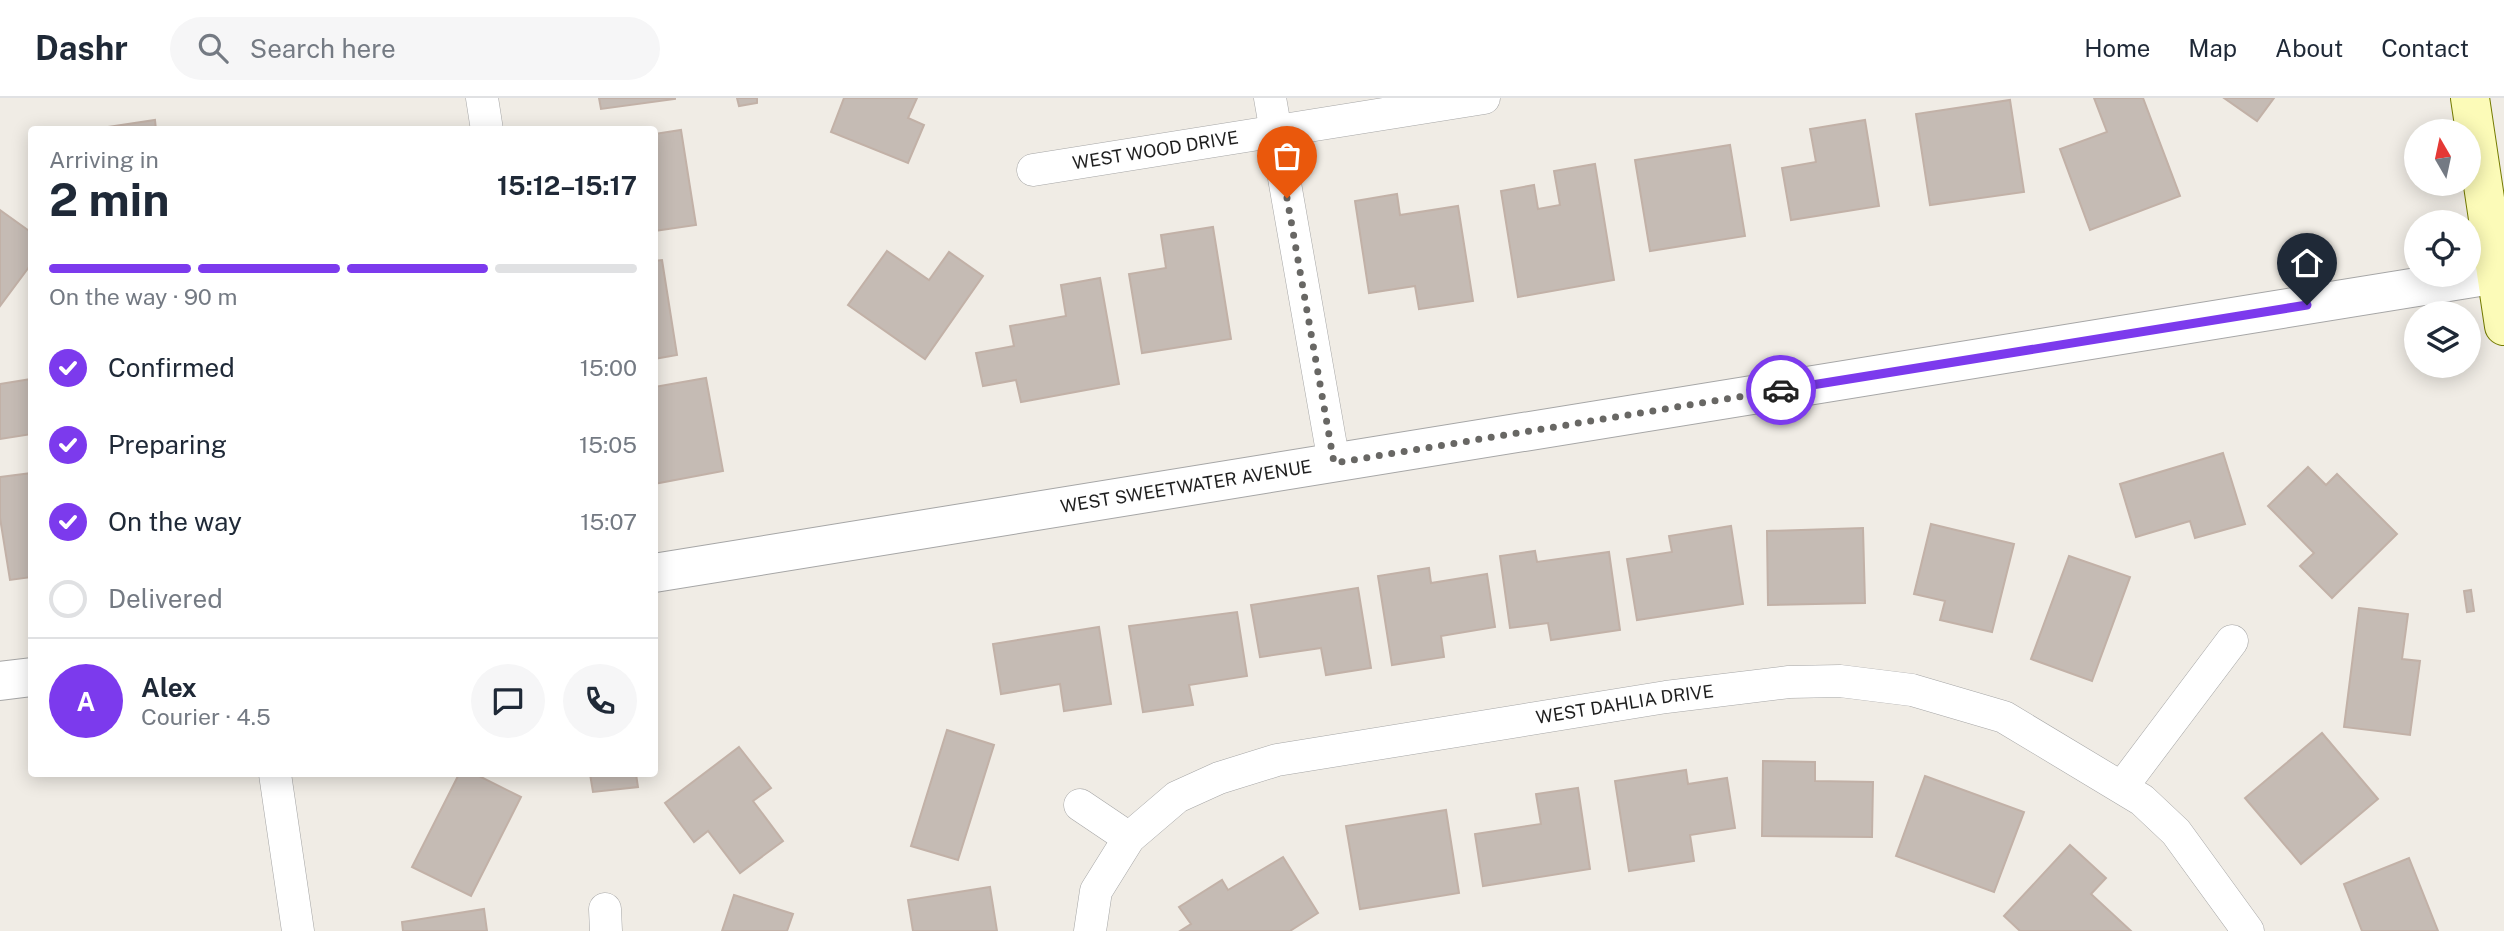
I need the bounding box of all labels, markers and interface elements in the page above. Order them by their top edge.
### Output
search box [170,17,660,80]
text: Dashr [35,29,128,67]
icon: search [194,29,232,67]
text: Search here [250,33,396,64]
text: Home [2084,34,2150,62]
text: Map [2188,34,2237,62]
text: About [2275,34,2343,62]
text: Contact [2381,34,2469,62]
north arrow [2404,119,2482,196]
map controls [2404,119,2481,378]
street label: WEST WOOD DRIVE [1071,126,1240,174]
pin [1257,126,1317,198]
icon: bag [1268,137,1306,175]
text: Arriving in [49,146,159,173]
text: 15:12–15:17 [497,170,637,201]
text: 2 min [49,172,169,226]
button: locate [2404,210,2481,287]
pin [2277,233,2337,305]
icon: home [2288,244,2326,282]
text: On the way · 90 m [49,283,237,310]
button: layers [2404,301,2481,378]
icon: check [49,349,87,387]
text: Confirmed [108,352,235,383]
text: 15:00 [580,354,637,381]
courier [1746,355,1816,425]
icon: car [1762,371,1800,409]
icon: check [49,426,87,464]
text: Preparing [108,429,227,460]
text: 15:05 [579,431,637,458]
street label: WEST SWEETWATER AVENUE [1059,455,1313,517]
icon: check [49,503,87,541]
text: On the way [108,506,242,537]
text: 15:07 [580,508,637,535]
text: Delivered [108,583,223,614]
button: chat [471,664,545,738]
button: phone [563,664,637,738]
text: Alex [141,672,197,703]
street label: WEST DAHLIA DRIVE [1534,680,1715,728]
text: A [77,686,95,717]
text: Courier · 4.5 [141,703,271,730]

